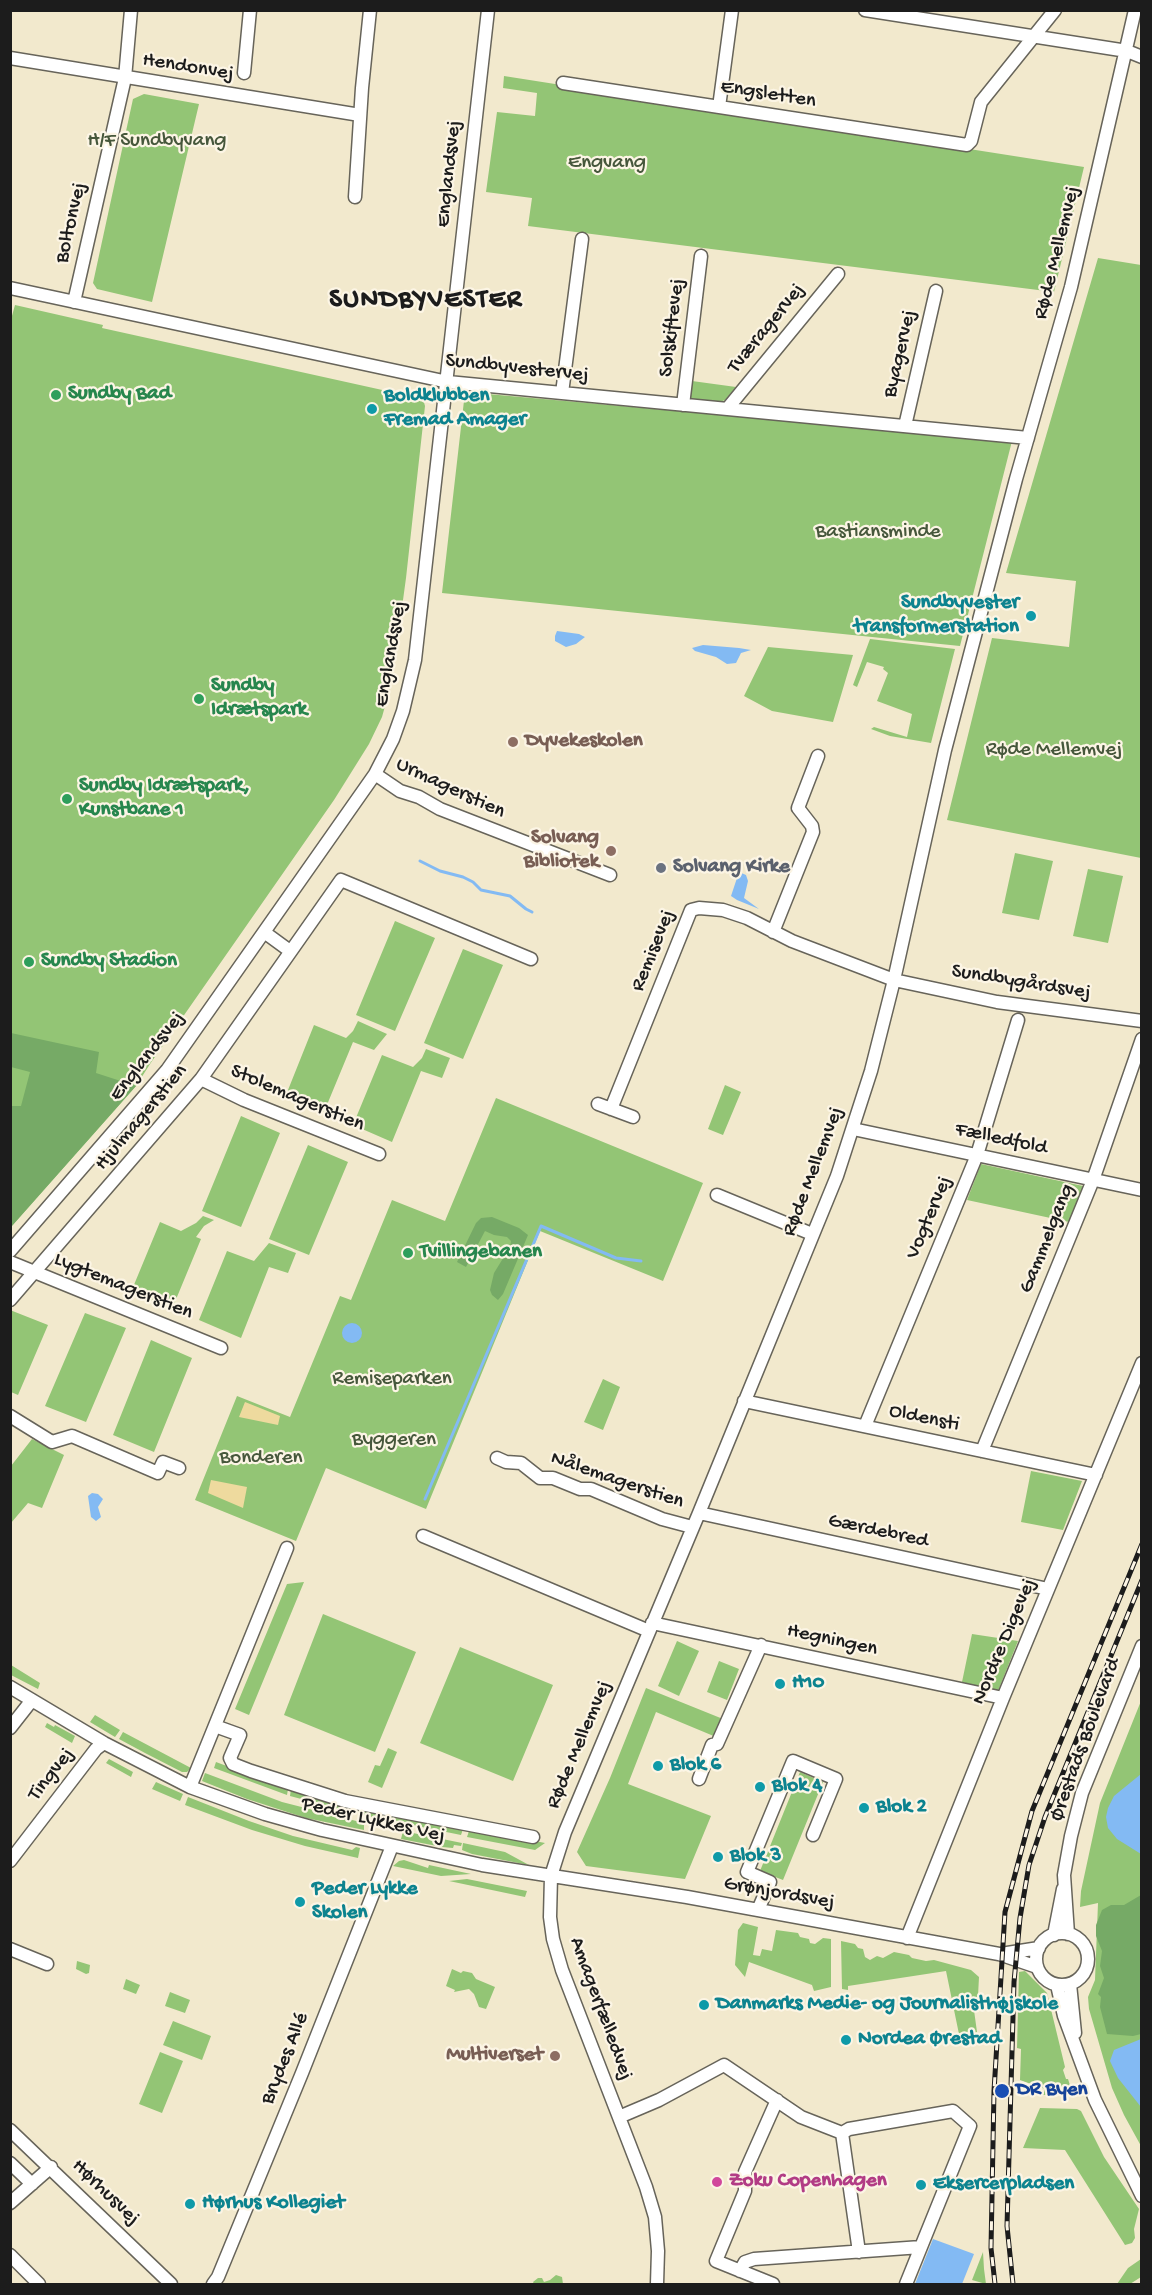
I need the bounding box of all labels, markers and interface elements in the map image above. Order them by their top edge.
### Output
street label: Hendonvej [141,48,235,88]
street label: Engsletten [719,75,817,115]
street label: Englandsvej [432,119,468,229]
park label: H/F Sundbyvang [88,129,226,155]
park label: Engvang [568,151,646,177]
street label: Boltonvej [51,180,93,266]
street label: Røde Mellemvej [1029,184,1087,322]
street label: Solskiftevej [654,277,692,379]
street label: Tværagervej [723,279,811,379]
district label: SUNDBYVESTER [329,286,523,318]
street label: Byagervej [879,308,923,400]
street label: Sundbyvestervej [444,349,590,389]
place label: Sundby Bad [68,382,171,408]
place label: Boldklubben Fremad Amager [384,384,526,434]
marker: Sundby Bad [49,388,63,402]
marker: Boldklubben Fremad Amager [365,402,379,416]
park label: Bastiansminde [815,520,941,546]
place label: Sundbyvester transformerstation [854,591,1019,641]
street label: Englandsvej [370,599,414,709]
marker: Sundbyvester transformerstation [1024,609,1038,623]
place label: Sundby Idrætspark [211,674,307,724]
marker: Sundby Idrætspark [192,692,206,706]
place label: Dyvekeskolen [525,729,643,755]
marker: Dyvekeskolen [506,735,520,749]
park label: Røde Mellemvej [986,738,1122,764]
street label: Urmagerstien [391,753,509,825]
place label: Sundby Idrætspark, Kunstbane 1 [79,774,250,824]
marker: Sundby Idrætspark, Kunstbane 1 [60,792,74,806]
place label: Solvang Bibliotek [524,826,599,876]
marker: Solvang Bibliotek [604,844,618,858]
place label: Solvang Kirke [673,855,790,881]
marker: Solvang Kirke [654,861,668,875]
street label: Remisevej [626,906,682,996]
place label: Sundby Stadion [41,949,177,975]
marker: Sundby Stadion [22,955,36,969]
street label: Sundbygårdsvej [950,960,1092,1006]
street label: Englandsvej [105,1007,191,1107]
street label: Stolemagerstien [226,1059,368,1139]
street label: Hjulmagerstien [90,1060,194,1176]
street label: Røde Mellemvej [778,1104,850,1240]
street label: Fælledfold [953,1118,1049,1162]
street label: Vogtervej [901,1173,959,1263]
street label: Gammelgang [1015,1181,1081,1297]
place label: Tvillingebanen [420,1240,542,1266]
marker: Tvillingebanen [401,1246,415,1260]
street label: Lygtemagerstien [50,1248,196,1326]
park label: Remiseparken [332,1367,452,1393]
street label: Oldensti [887,1399,961,1439]
park label: Byggeren [352,1428,436,1454]
park label: Bonderen [219,1446,303,1472]
street label: Nålemagerstien [547,1446,687,1516]
street label: Gærdebred [826,1509,930,1555]
street label: Nordre Digevej [967,1575,1043,1709]
street label: Hegningen [784,1619,880,1663]
street label: Ørestads Boulevard [1045,1655,1127,1825]
place label: H10 [792,1671,824,1697]
street label: Røde Mellemvej [542,1677,618,1813]
marker: H10 [773,1677,787,1691]
street label: Tingvej [23,1743,81,1807]
place label: Blok 6 [670,1753,721,1779]
marker: Blok 6 [651,1759,665,1773]
place label: Blok 4 [772,1774,823,1800]
marker: Blok 4 [753,1780,767,1794]
street label: Peder Lykkes Vej [299,1792,447,1850]
place label: Blok 2 [876,1795,927,1821]
marker: Blok 2 [857,1801,871,1815]
place label: Blok 3 [730,1844,781,1870]
marker: Blok 3 [711,1850,725,1864]
street label: Grønjordsvej [722,1872,836,1916]
place label: Peder Lykke Skolen [312,1877,418,1927]
marker: Peder Lykke Skolen [293,1895,307,1909]
street label: Amagerfælledvej [562,1934,638,2084]
place label: Danmarks Medie- og Journalisthøjskole [716,1992,1058,2018]
marker: Danmarks Medie- og Journalisthøjskole [697,1998,711,2012]
street label: Brydes Allé [256,2009,316,2109]
place label: Nordea Ørestad [858,2027,1001,2053]
marker: Nordea Ørestad [839,2033,853,2047]
place label: Multiverset [446,2043,543,2069]
marker: Multiverset [548,2049,562,2063]
place label: DR Byen [1016,2078,1088,2104]
marker: DR Byen [993,2082,1011,2100]
street label: Hørhusvej [66,2154,144,2232]
place label: Zoku Copenhagen [729,2169,887,2195]
place label: Eksercerpladsen [933,2172,1074,2198]
marker: Zoku Copenhagen [710,2175,724,2189]
marker: Eksercerpladsen [914,2178,928,2192]
place label: Hørhus Kollegiet [202,2191,345,2217]
marker: Hørhus Kollegiet [183,2197,197,2211]

